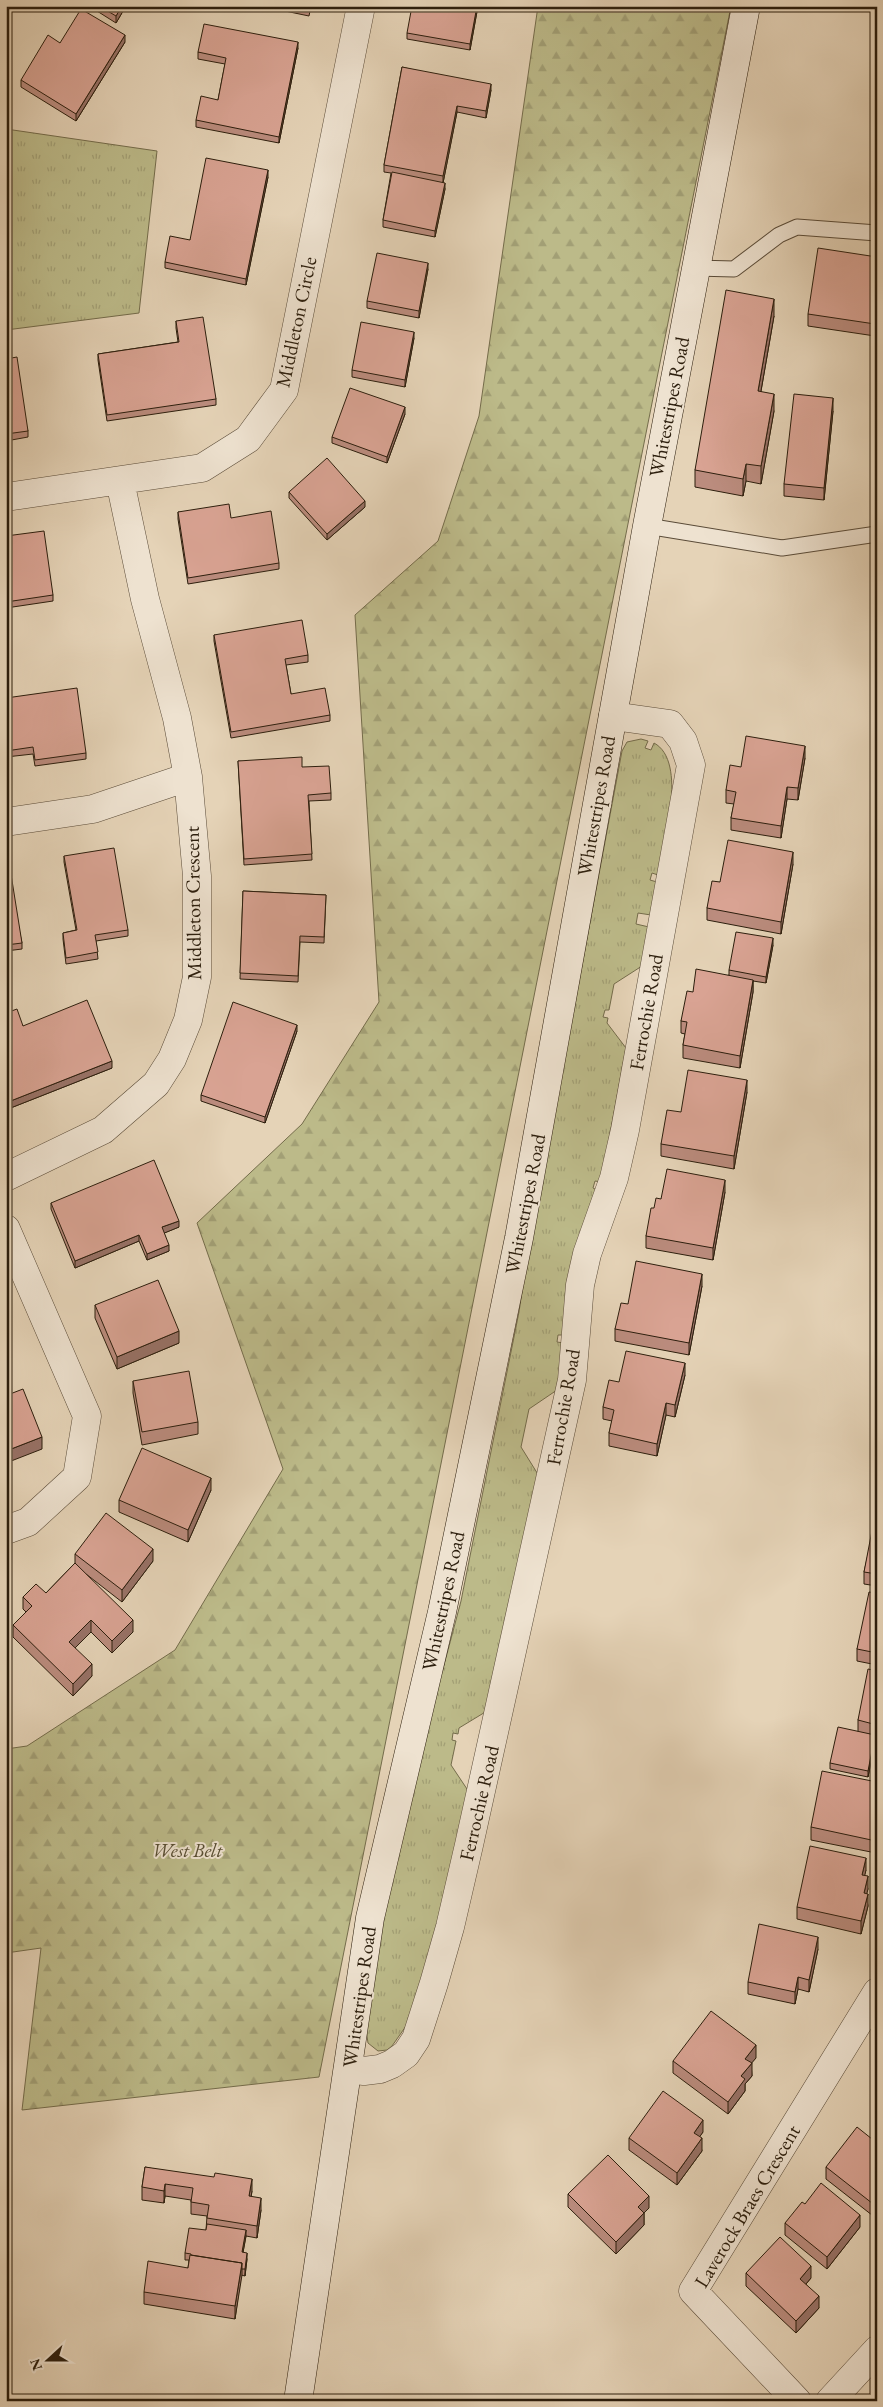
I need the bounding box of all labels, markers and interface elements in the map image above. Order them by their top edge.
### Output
street label: Middleton Circle [269,254,323,390]
street label: Whitestripes Road [643,334,696,479]
street label: Whitestripes Road [571,733,621,878]
street label: Middleton Crescent [179,825,207,980]
street label: Ferrochie Road [623,951,669,1072]
street label: Whitestripes Road [499,1131,552,1276]
street label: Ferrochie Road [540,1346,586,1467]
street label: Whitestripes Road [415,1528,471,1673]
street label: Ferrochie Road [453,1742,505,1863]
park label: West Belt [152,1837,223,1863]
street label: Whitestripes Road [336,1924,382,2069]
street label: Laverock Braes Crescent [688,2119,806,2292]
north arrow [22,2334,72,2384]
text: N [25,2356,46,2373]

